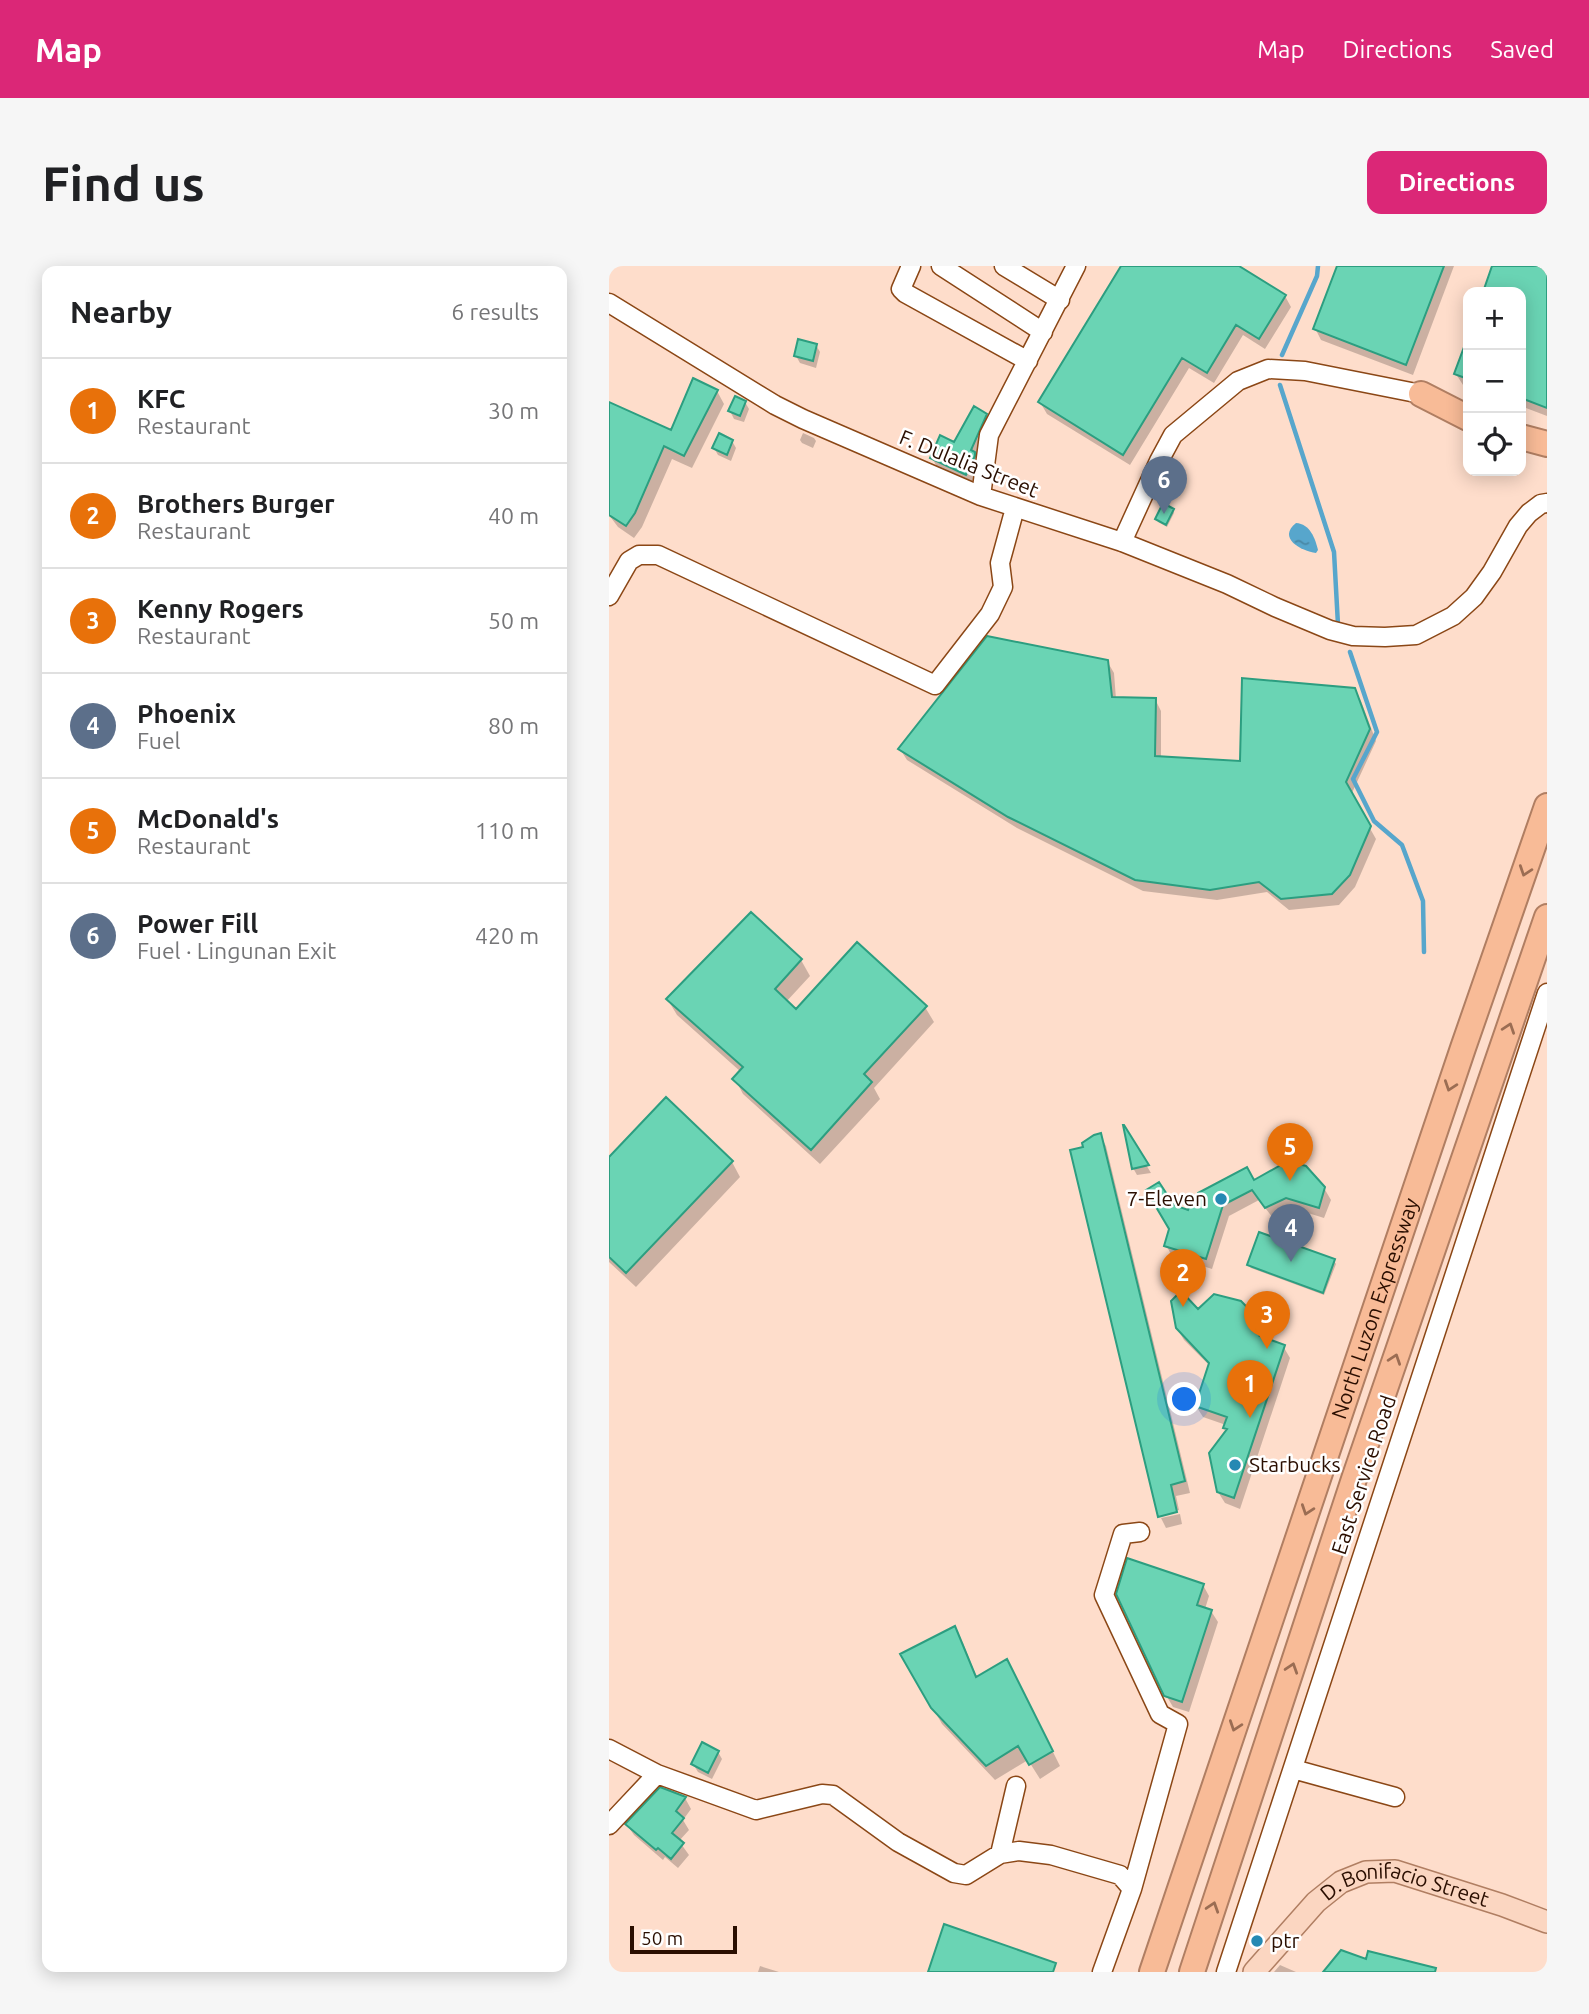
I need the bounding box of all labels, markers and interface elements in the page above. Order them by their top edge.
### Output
text: Map [35,31,102,68]
text: Map [1257,36,1304,63]
text: Directions [1342,36,1452,63]
text: Saved [1490,36,1554,63]
button: Directions [1367,151,1547,214]
text: Find us [42,155,205,210]
map controls [1463,287,1526,476]
button: + [1463,287,1526,350]
text: Nearby [70,295,172,329]
text: 6 results [451,299,539,324]
button: − [1463,350,1526,413]
text: KFC [137,384,185,413]
text: 1 [87,398,99,423]
text: 30 m [488,398,539,423]
text: Restaurant [137,413,251,438]
button: locate [1463,413,1526,476]
street label: F. Dulalia Street [896,424,1042,502]
pin: 6 [1141,456,1187,514]
text: Brothers Burger [137,489,335,518]
text: 2 [87,503,99,528]
text: 40 m [488,503,539,528]
text: Restaurant [137,518,251,543]
text: Kenny Rogers [137,594,304,623]
text: 3 [87,608,99,633]
text: 50 m [488,608,539,633]
text: Restaurant [137,623,251,648]
text: Phoenix [137,699,236,728]
text: 4 [87,713,99,738]
text: 80 m [488,713,539,738]
text: Fuel [137,728,181,753]
text: McDonald's [137,804,279,833]
text: 5 [87,818,99,843]
text: 110 m [475,818,539,843]
text: Restaurant [137,833,251,858]
one-way arrow [1519,864,1533,876]
text: Power Fill [137,909,258,938]
text: 6 [87,923,99,948]
text: 420 m [475,923,539,948]
text: Fuel · Lingunan Exit [137,938,336,963]
one-way arrow [1501,1022,1515,1035]
one-way arrow [1444,1079,1458,1091]
pin: 5 [1267,1123,1313,1181]
place label: 7-Eleven [1126,1186,1207,1210]
marker: 7-Eleven [1213,1191,1229,1207]
street label: North Luzon Expressway [1326,1195,1423,1422]
pin: 4 [1268,1204,1314,1262]
pin: 2 [1160,1249,1206,1307]
pin: 3 [1244,1291,1290,1349]
one-way arrow [1387,1353,1401,1366]
pin: 1 [1227,1360,1273,1418]
your location [1167,1382,1201,1416]
street label: East Service Road [1326,1392,1400,1557]
place label: Starbucks [1249,1452,1341,1476]
marker: Starbucks [1227,1457,1243,1473]
one-way arrow [1301,1504,1316,1516]
one-way arrow [1284,1662,1298,1674]
one-way arrow [1229,1719,1243,1731]
text: D. Bonifacio Street [1315,1857,1492,1911]
street label: D. Bonifacio Street [1319,1890,1495,1916]
one-way arrow [1205,1902,1220,1914]
scale bar [630,1923,737,1955]
text: 50 m [641,1927,683,1949]
place label: ptr [1271,1928,1300,1952]
marker: ptr [1249,1933,1265,1949]

